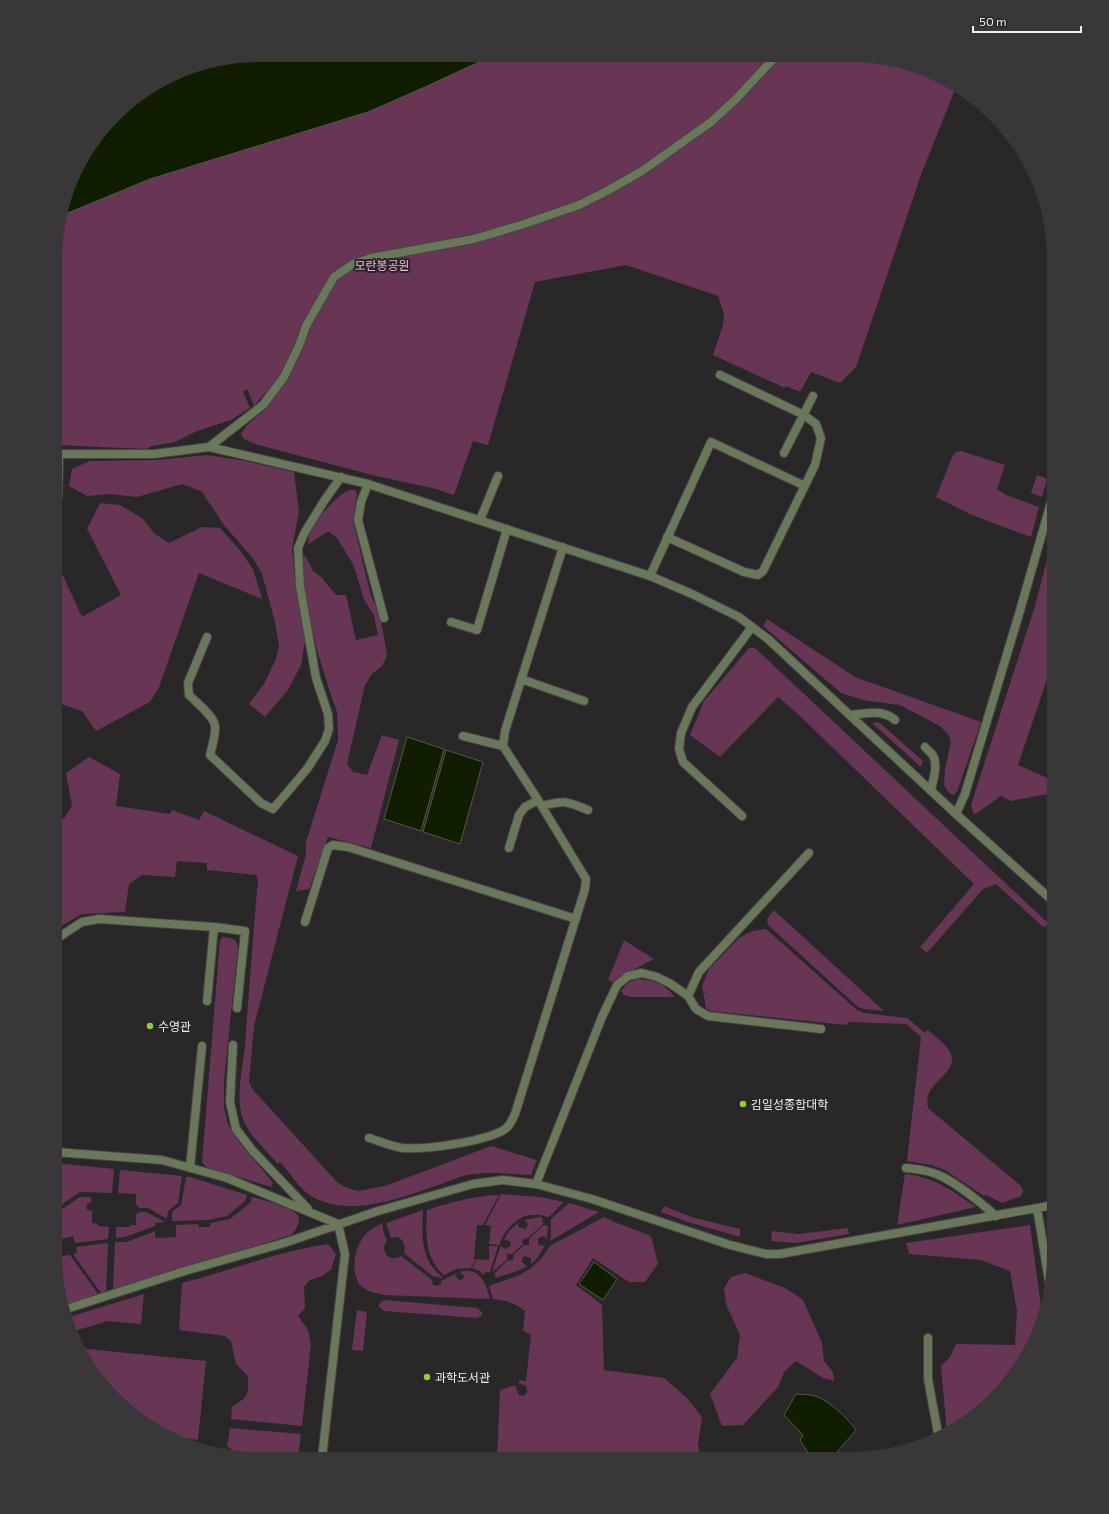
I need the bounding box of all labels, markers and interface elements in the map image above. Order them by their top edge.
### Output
scale bar [973,8,1081,34]
text: 50 m [979,14,1007,28]
park label: 모란봉공원 [354,258,410,272]
place label: 수영관 [158,1019,191,1033]
marker: 수영관 [145,1021,155,1031]
place label: 김일성종합대학 [751,1097,828,1111]
marker: 김일성종합대학 [738,1099,748,1109]
place label: 과학도서관 [435,1370,490,1384]
marker: 과학도서관 [422,1372,432,1382]

